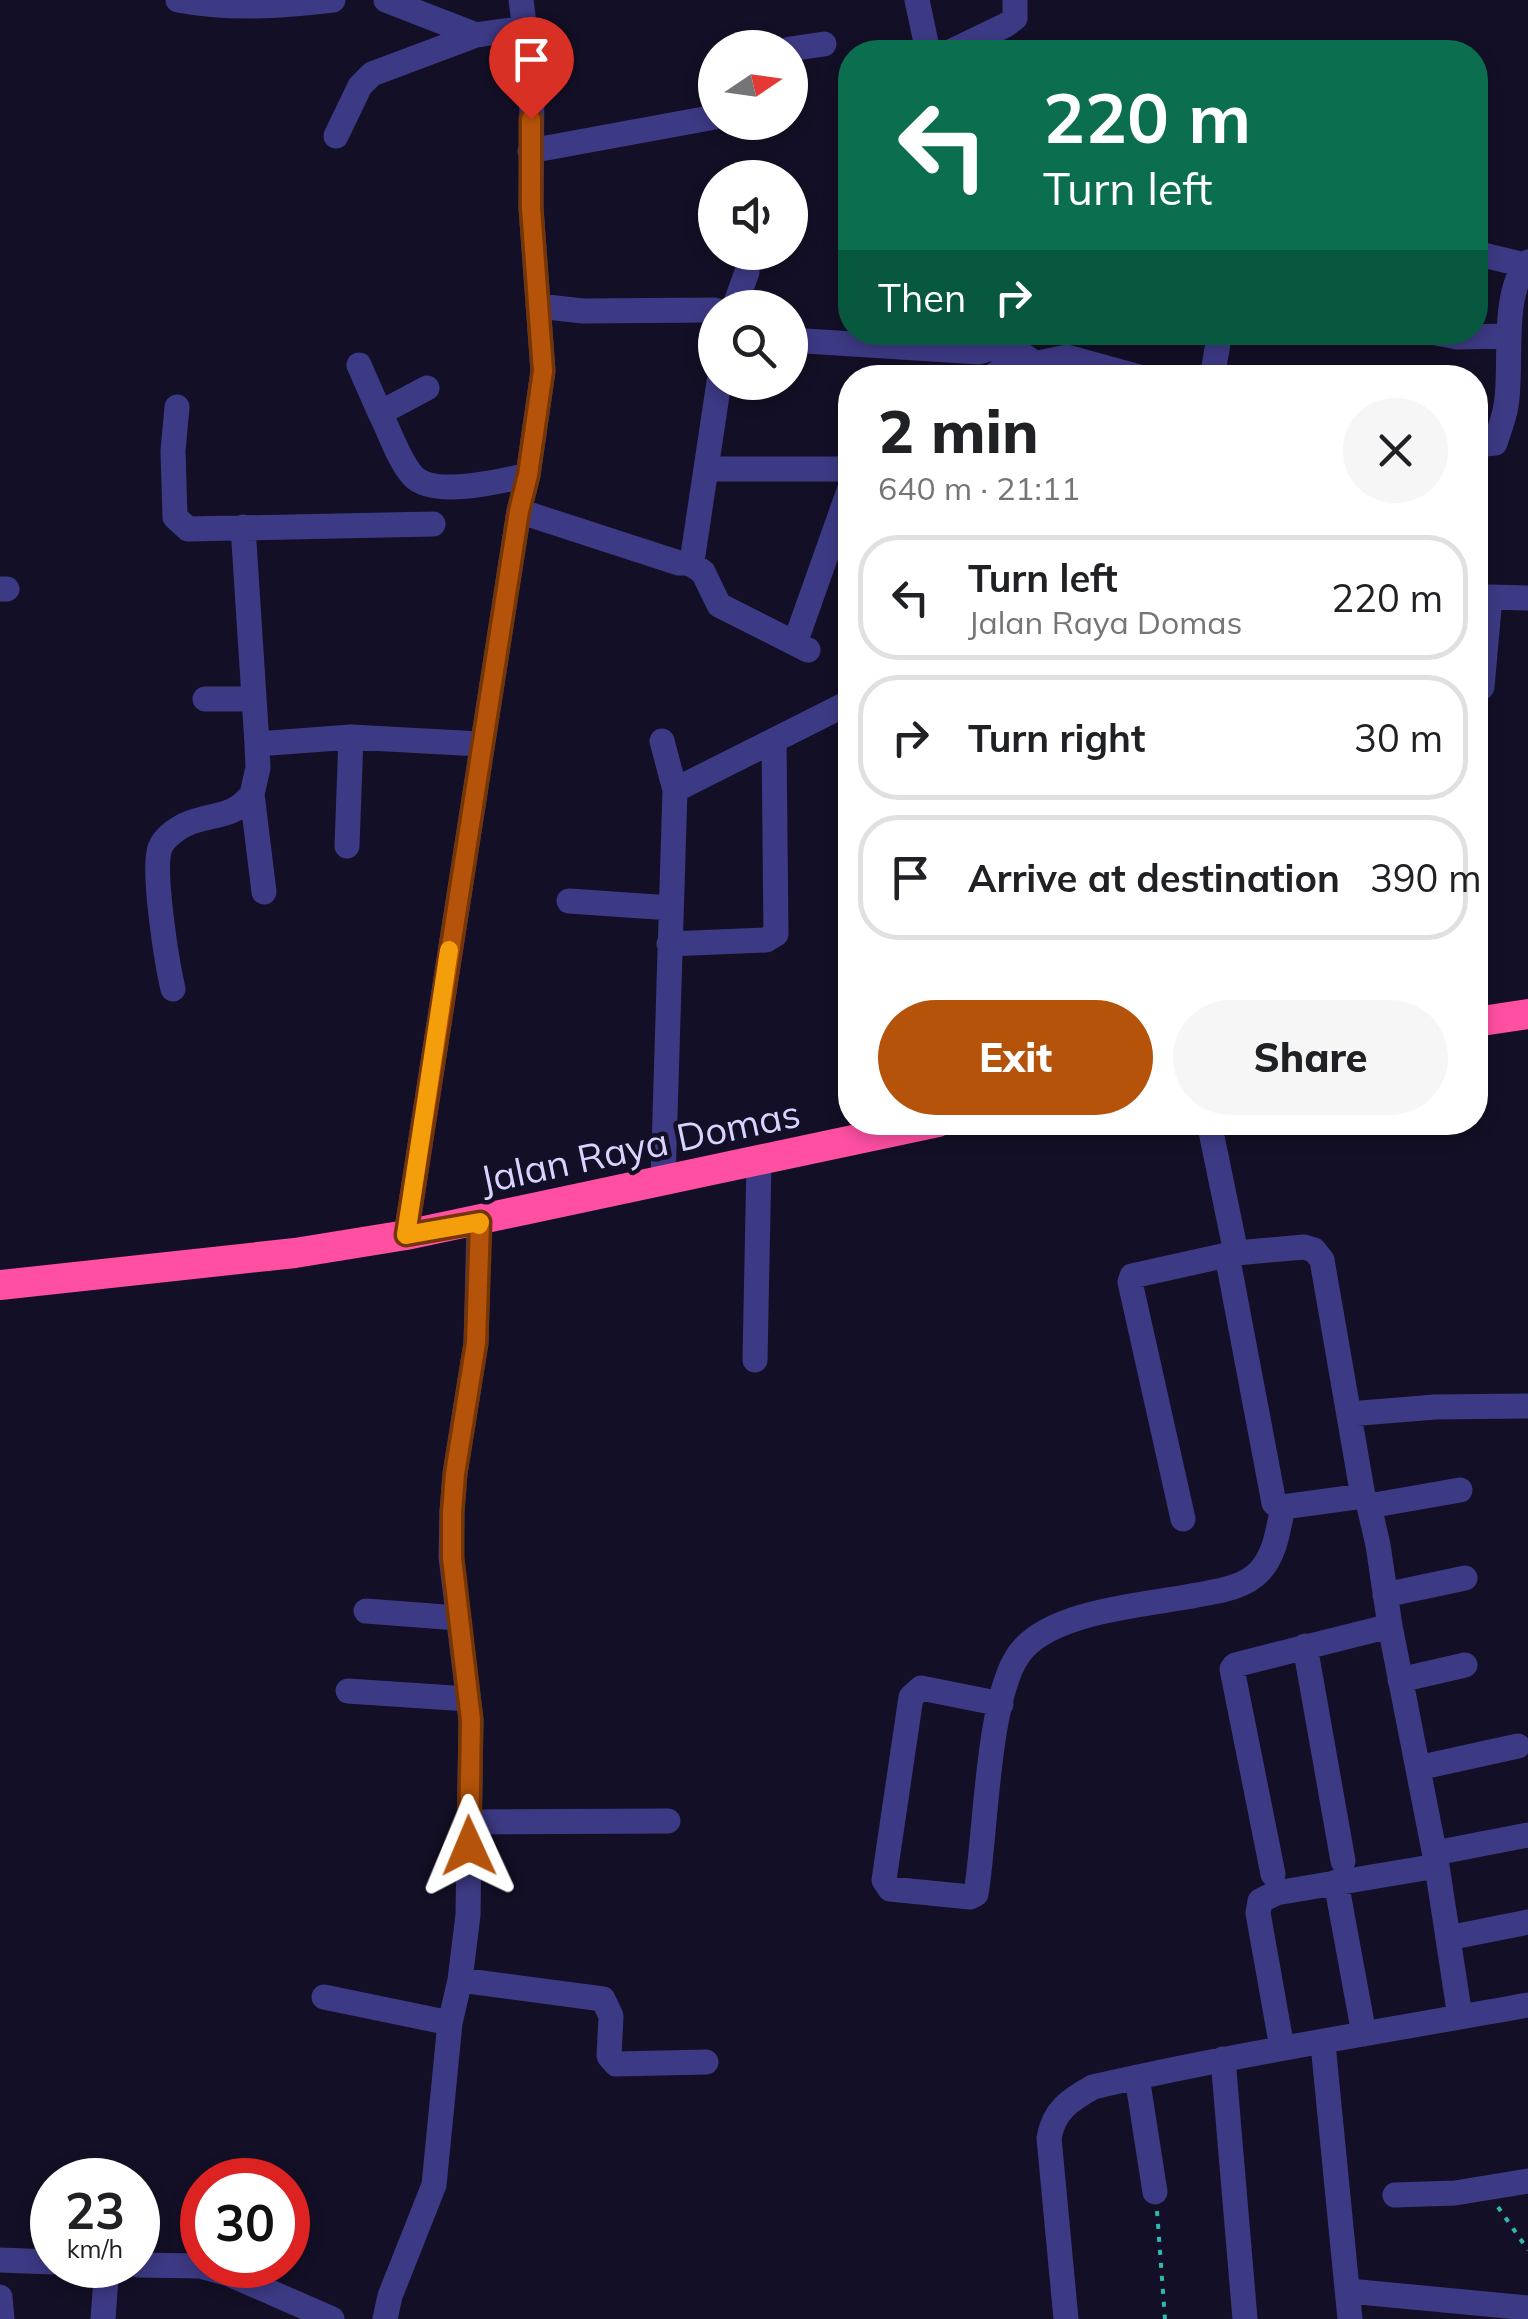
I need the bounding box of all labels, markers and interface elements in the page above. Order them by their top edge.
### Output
pin [489,17,574,120]
north arrow [698,30,808,140]
map controls [698,30,808,400]
icon: arrive [504,32,559,87]
text: 220 m [1043,73,1251,161]
icon: left [878,80,1008,210]
button: sound [698,160,808,270]
text: Turn left [1043,160,1212,216]
icon: right [986,270,1041,325]
text: Then [878,274,966,322]
button: search [698,290,808,400]
text: 2 min [878,393,1039,468]
button: close [1343,398,1448,503]
text: 640 m · 21:11 [878,468,1080,508]
text: Turn left [968,554,1118,602]
icon: left [883,570,938,625]
text: 220 m [1331,574,1443,622]
text: Jalan Raya Domas [968,602,1242,642]
icon: right [883,710,938,765]
text: Turn right [968,714,1145,762]
text: 30 m [1354,714,1443,762]
icon: arrive [883,850,938,905]
text: Arrive at destination [968,854,1340,902]
text: 390 m [1370,854,1482,902]
button: Exit [878,1000,1153,1115]
button: Share [1173,1000,1448,1115]
street label: Jalan Raya Domas [476,1089,804,1203]
position arrow [417,1794,521,1898]
speed limit sign: 30 [180,2158,310,2288]
text: 23 [65,2179,125,2242]
text: km/h [67,2233,123,2264]

